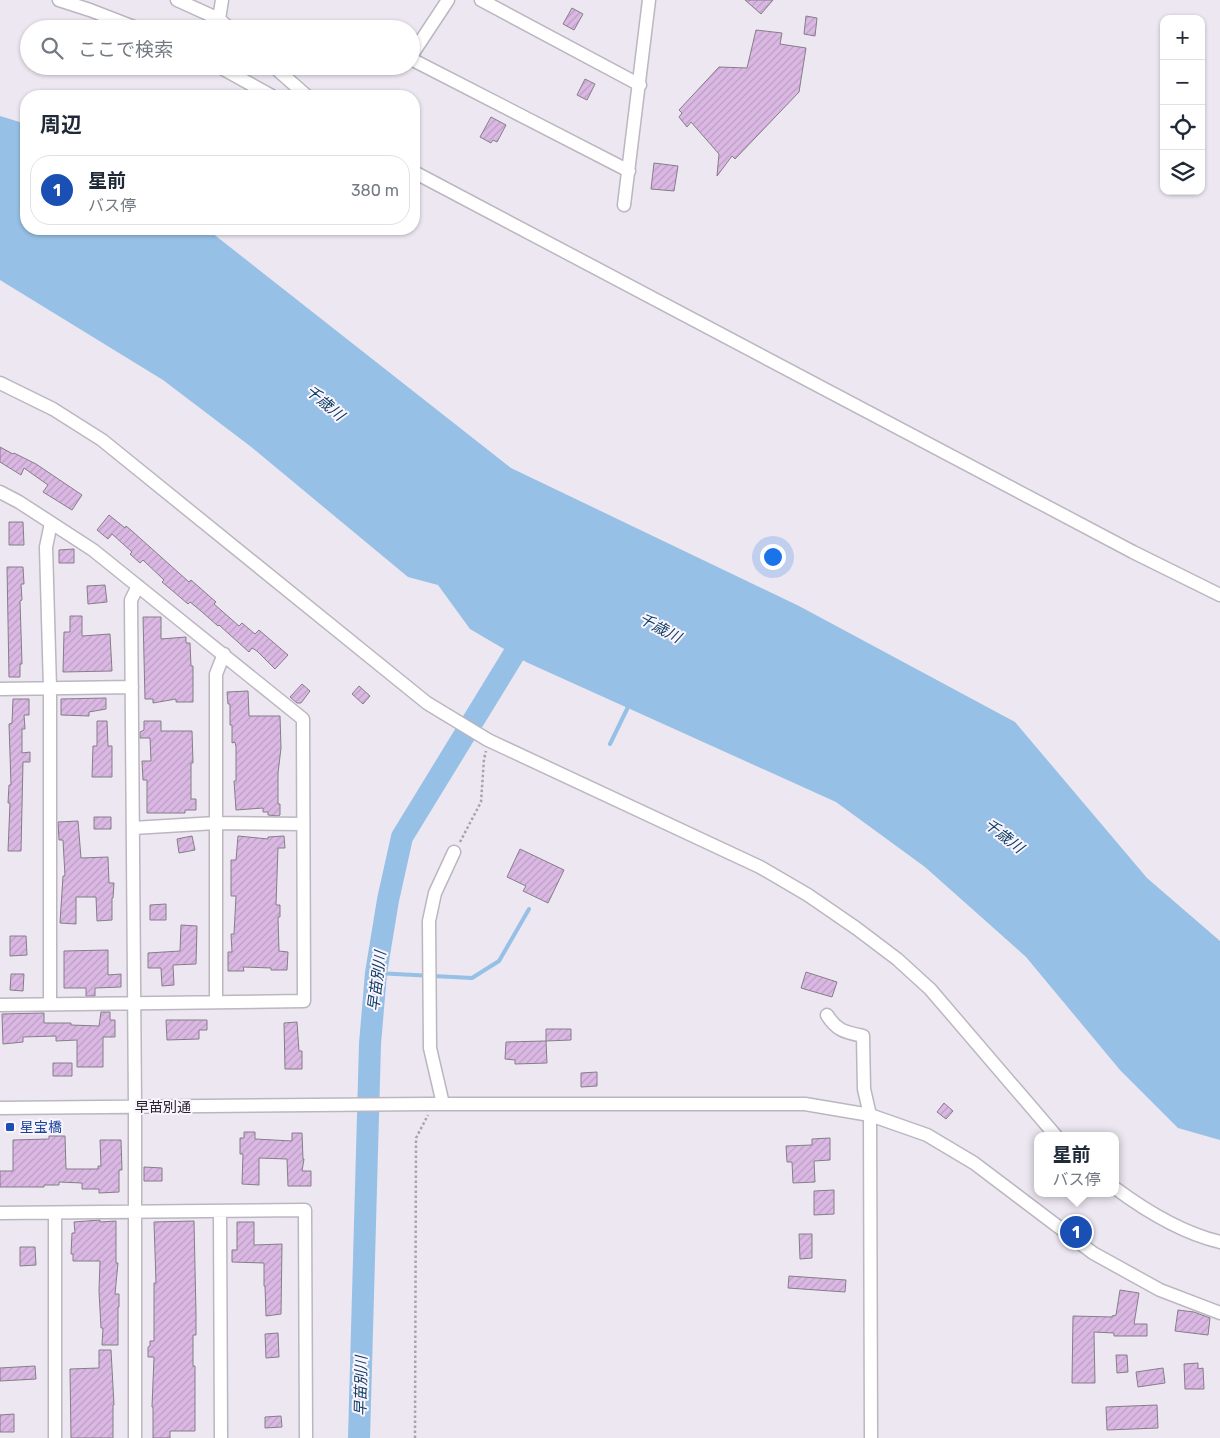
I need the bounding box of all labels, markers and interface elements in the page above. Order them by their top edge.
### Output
map controls [1160,15,1205,195]
button: + [1160,15,1205,60]
search box [20,20,420,75]
icon: search [38,34,66,62]
text: ここで検索 [78,38,173,61]
button: − [1160,60,1205,105]
button: locate [1160,105,1205,150]
text: 周辺 [40,112,82,137]
button: layers [1160,150,1205,195]
text: 星前 [88,169,126,192]
text: 1 [53,181,61,200]
text: 380 m [351,181,399,200]
text: バス停 [88,196,136,215]
water label: 千歳川 [302,382,350,426]
your location [760,544,786,570]
water label: 千歳川 [636,609,686,647]
water label: 千歳川 [981,815,1029,858]
water label: 早苗別川 [364,948,390,1012]
street label: 早苗別通 [135,1099,191,1116]
place label: 星宝橋 [20,1119,62,1136]
marker: 星宝橋 [4,1121,16,1133]
popup [1034,1132,1119,1197]
text: 星前 [1052,1143,1091,1166]
text: バス停 [1052,1170,1101,1189]
pin: 1 [1060,1213,1092,1251]
water label: 早苗別川 [351,1354,371,1416]

